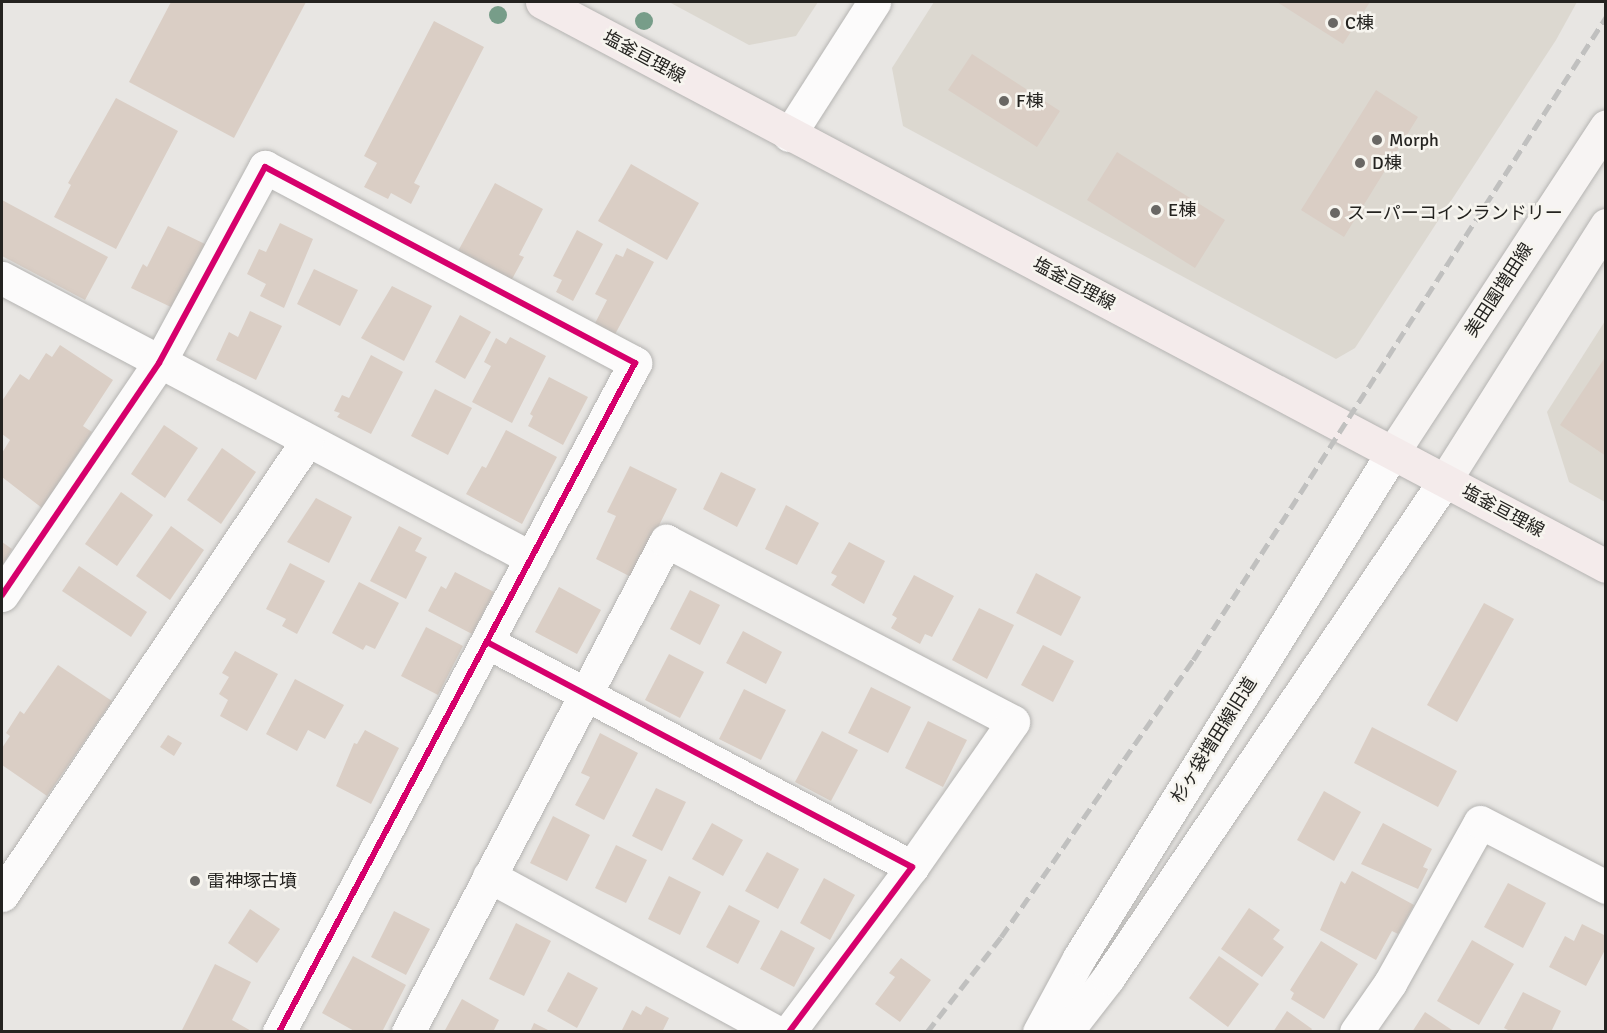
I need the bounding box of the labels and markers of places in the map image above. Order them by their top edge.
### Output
place label: C棟 [1345,12,1374,34]
marker: C棟 [1326,16,1340,30]
place label: F棟 [1016,90,1043,112]
marker: F棟 [997,94,1011,108]
place label: Morph [1389,129,1439,151]
marker: Morph [1370,133,1384,147]
place label: D棟 [1372,152,1402,174]
marker: D棟 [1353,156,1367,170]
place label: E棟 [1168,199,1196,221]
place label: スーパーコインランドリー [1347,202,1563,224]
marker: E棟 [1149,203,1163,217]
marker: スーパーコインランドリー [1328,206,1342,220]
place label: 雷神塚古墳 [207,870,297,892]
marker: 雷神塚古墳 [188,874,202,888]

